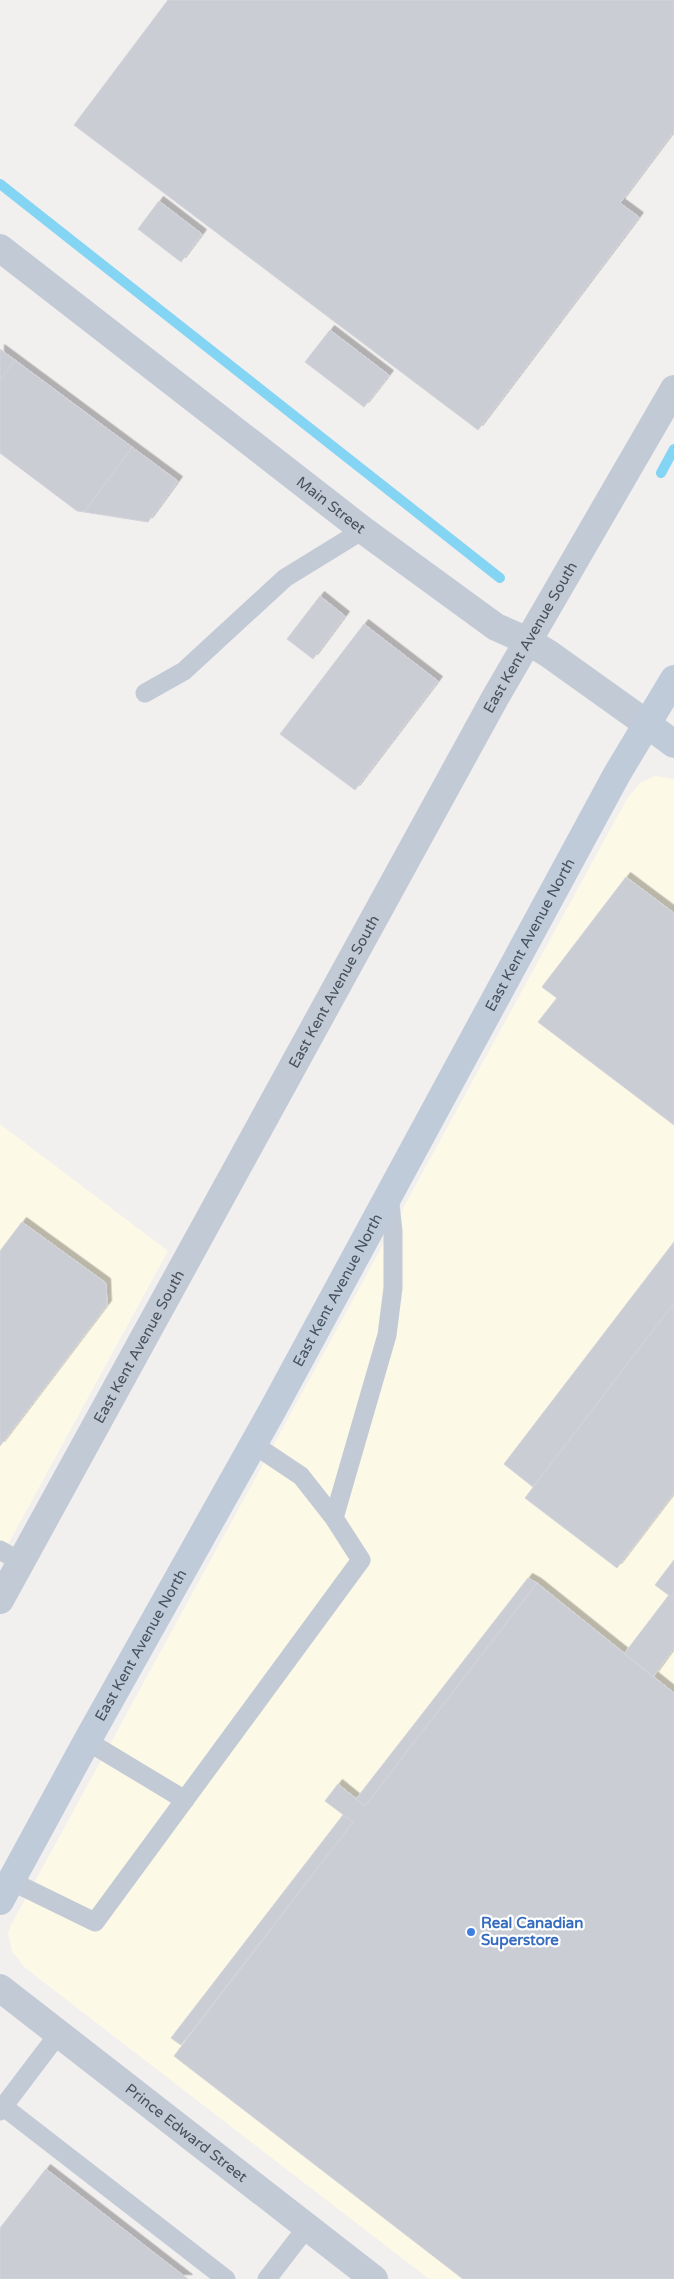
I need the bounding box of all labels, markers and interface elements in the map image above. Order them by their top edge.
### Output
street label: Main Street [293,473,369,538]
street label: East Kent Avenue South [479,558,581,716]
street label: East Kent Avenue North [481,855,579,1014]
street label: East Kent Avenue South [285,912,383,1071]
street label: East Kent Avenue North [289,1211,386,1370]
street label: East Kent Avenue South [90,1267,188,1426]
street label: East Kent Avenue North [91,1566,190,1724]
place label: Real Canadian Superstore [481,1914,583,1950]
marker: Real Canadian Superstore [465,1926,477,1938]
street label: Prince Edward Street [122,2080,251,2186]

